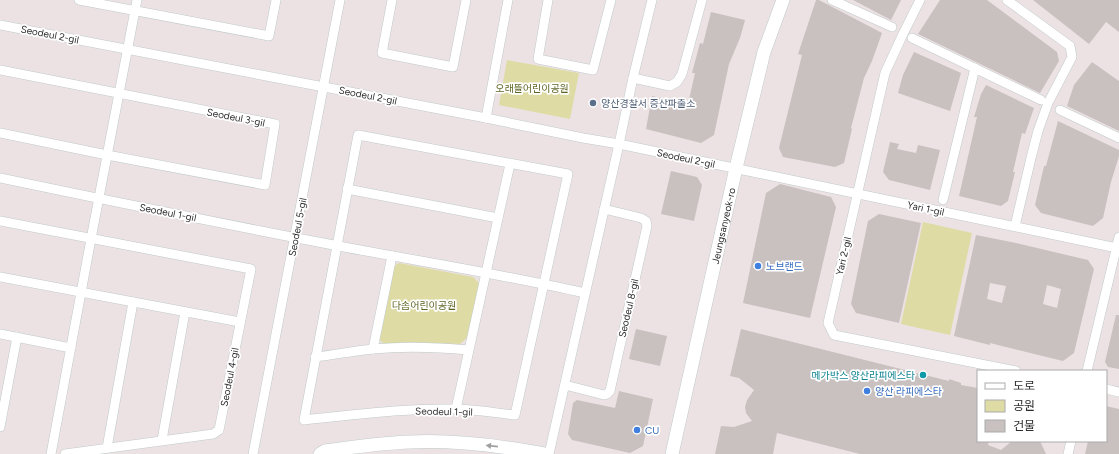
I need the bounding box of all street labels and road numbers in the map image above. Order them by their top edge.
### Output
street label: Seodeul 2-gil [20,22,80,47]
street label: Seodeul 2-gil [338,83,398,108]
street label: Seodeul 3-gil [206,105,266,129]
street label: Seodeul 2-gil [656,146,716,171]
street label: Jeungsanyeok-ro [709,186,738,265]
street label: Seodeul 5-gil [285,197,310,257]
street label: Yari 1-gil [906,198,946,219]
street label: Seodeul 1-gil [138,201,197,224]
street label: Yari 2-gil [833,236,854,277]
street label: Seodeul 8-gil [615,278,642,339]
street label: Seodeul 4-gil [217,347,242,408]
street label: Seodeul 1-gil [415,404,473,419]

